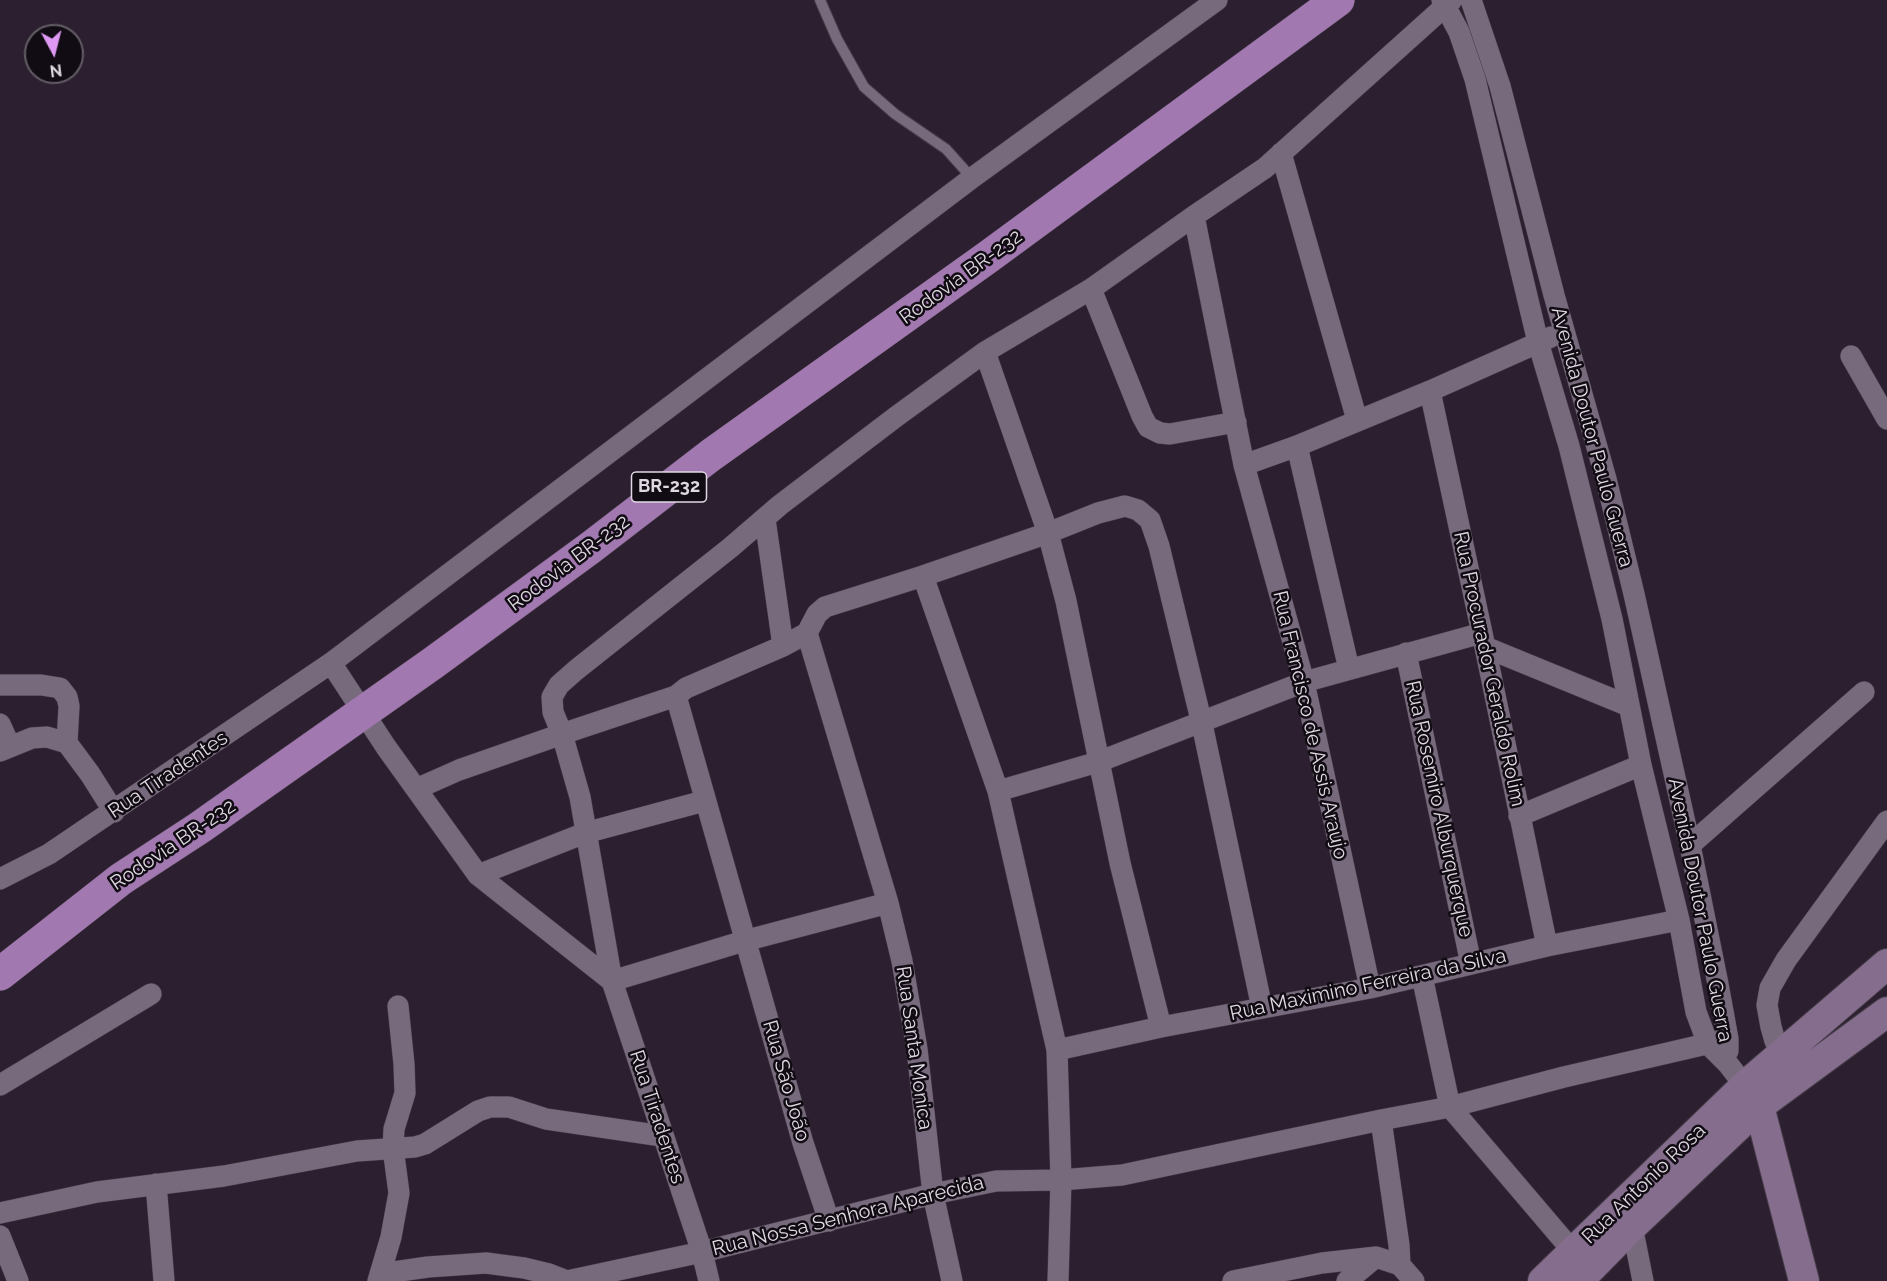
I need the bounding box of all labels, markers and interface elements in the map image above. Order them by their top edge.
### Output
north arrow [24,24,84,84]
text: N [49,60,63,81]
street label: Rodovia BR-232 [895,224,1027,330]
street label: Avenida Doutor Paulo Guerra [1546,304,1638,570]
road number: BR-232 [632,472,706,502]
street label: Rodovia BR-232 [504,510,634,616]
street label: Rua Procurador Geraldo Rolim [1448,529,1530,809]
street label: Rua Francisco de Assis Araujo [1267,588,1353,862]
street label: Rua Rosemiro Alburquerque [1400,678,1478,940]
street label: Rua Tiradentes [104,726,232,824]
street label: Avenida Doutor Paulo Guerra [1663,776,1737,1044]
street label: Rodovia BR-232 [106,794,240,896]
street label: Rua Maximino Ferreira da Silva [1228,944,1508,1026]
street label: Rua Santa Monica [891,965,937,1131]
street label: Rua São João [757,1018,815,1144]
street label: Rua Tiradentes [624,1047,690,1187]
street label: Rua Antonio Rosa [1577,1119,1711,1249]
street label: Rua Nossa Senhora Aparecida [710,1171,986,1261]

